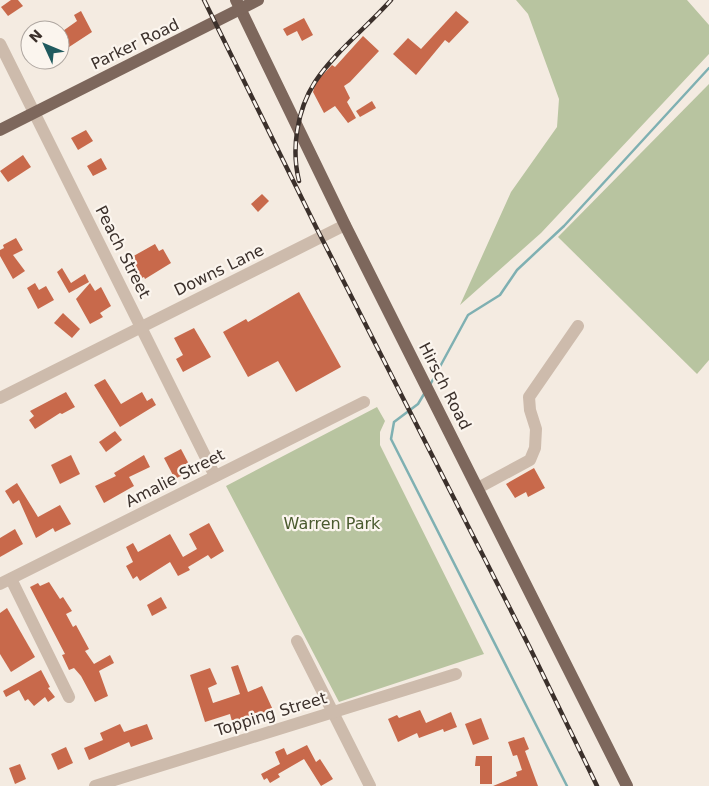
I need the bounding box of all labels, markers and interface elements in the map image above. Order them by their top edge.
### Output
street label: Parker Road [88,14,182,74]
north arrow [20,20,70,70]
text: N [26,26,45,46]
street label: Peach Street [92,203,154,301]
street label: Downs Lane [171,240,267,300]
street label: Hirsch Road [415,339,475,433]
street label: Amalie Street [122,445,228,511]
park label: Warren Park [284,514,381,533]
street label: Topping Street [212,688,329,740]

